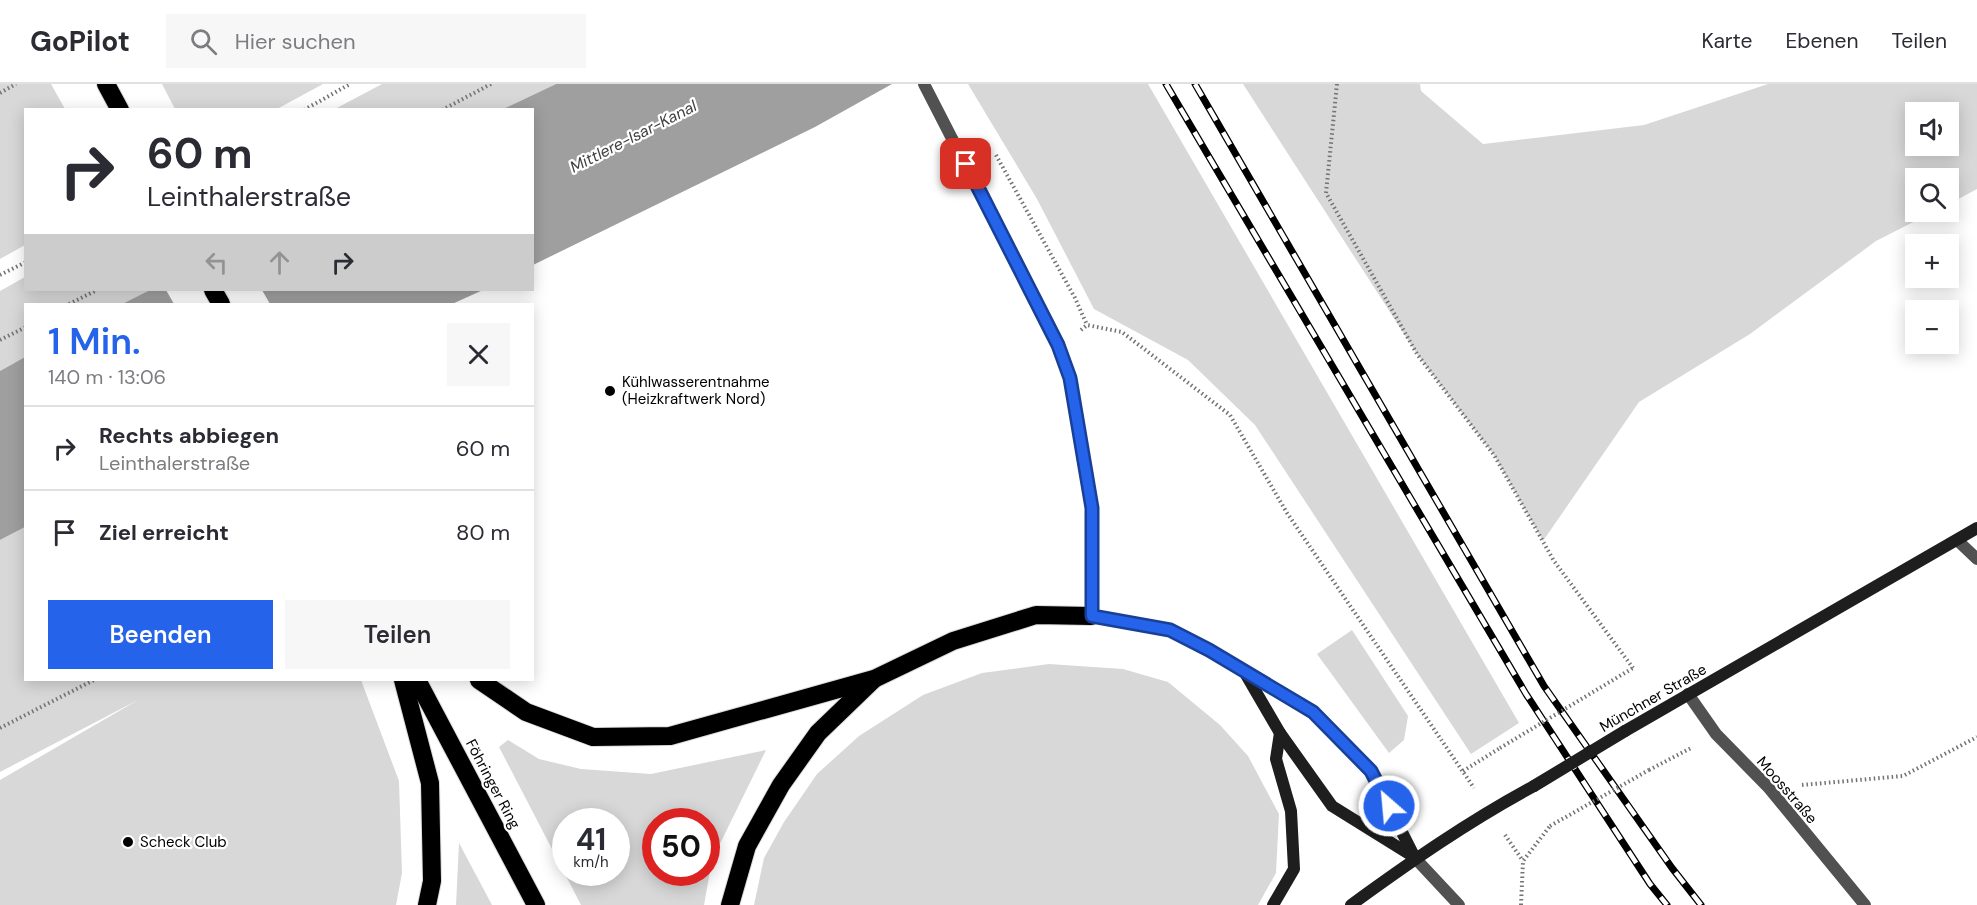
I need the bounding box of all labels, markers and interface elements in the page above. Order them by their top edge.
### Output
search box [166,14,586,68]
text: GoPilot [30,23,130,60]
icon: search [187,25,220,58]
text: Hier suchen [235,27,356,56]
text: Karte [1702,27,1752,55]
text: Ebenen [1785,27,1858,55]
text: Teilen [1891,27,1947,55]
water label: Mittlere-Isar-Kanal [566,95,701,178]
map controls [1905,102,1959,354]
button: sound [1905,102,1959,156]
text: 60 m [147,126,253,181]
icon: right [48,132,126,210]
pin [940,138,991,189]
icon: arrive [949,147,982,180]
button: search [1905,168,1959,222]
text: Leinthalerstraße [147,179,351,214]
button: + [1905,234,1959,288]
icon: left [200,246,233,279]
icon: ahead [263,246,296,279]
icon: right [326,246,359,279]
button: − [1905,300,1959,354]
text: 1 Min. [48,318,140,365]
button: close [447,323,510,386]
text: 140 m · 13:06 [48,364,166,390]
place label: Kühlwasserentnahme (Heizkraftwerk Nord) [622,372,770,409]
marker: Kühlwasserentnahme (Heizkraftwerk Nord) [603,384,617,398]
text: Rechts abbiegen [99,421,279,450]
icon: right [48,432,81,465]
text: 60 m [456,434,510,463]
text: Leinthalerstraße [99,450,250,476]
icon: arrive [48,516,81,549]
text: Ziel erreicht [99,518,229,547]
text: 80 m [456,518,510,547]
button: Beenden [48,600,273,669]
button: Teilen [285,600,510,669]
street label: Münchner Straße [1596,659,1710,737]
street label: Föhringer Ring [461,736,525,832]
street label: Moosstraße [1752,752,1822,828]
position arrow [1357,774,1421,838]
speed limit sign: 50 [642,808,720,886]
text: 41 [576,820,606,859]
place label: Scheck Club [140,832,227,852]
marker: Scheck Club [121,835,135,849]
text: km/h [573,852,609,872]

